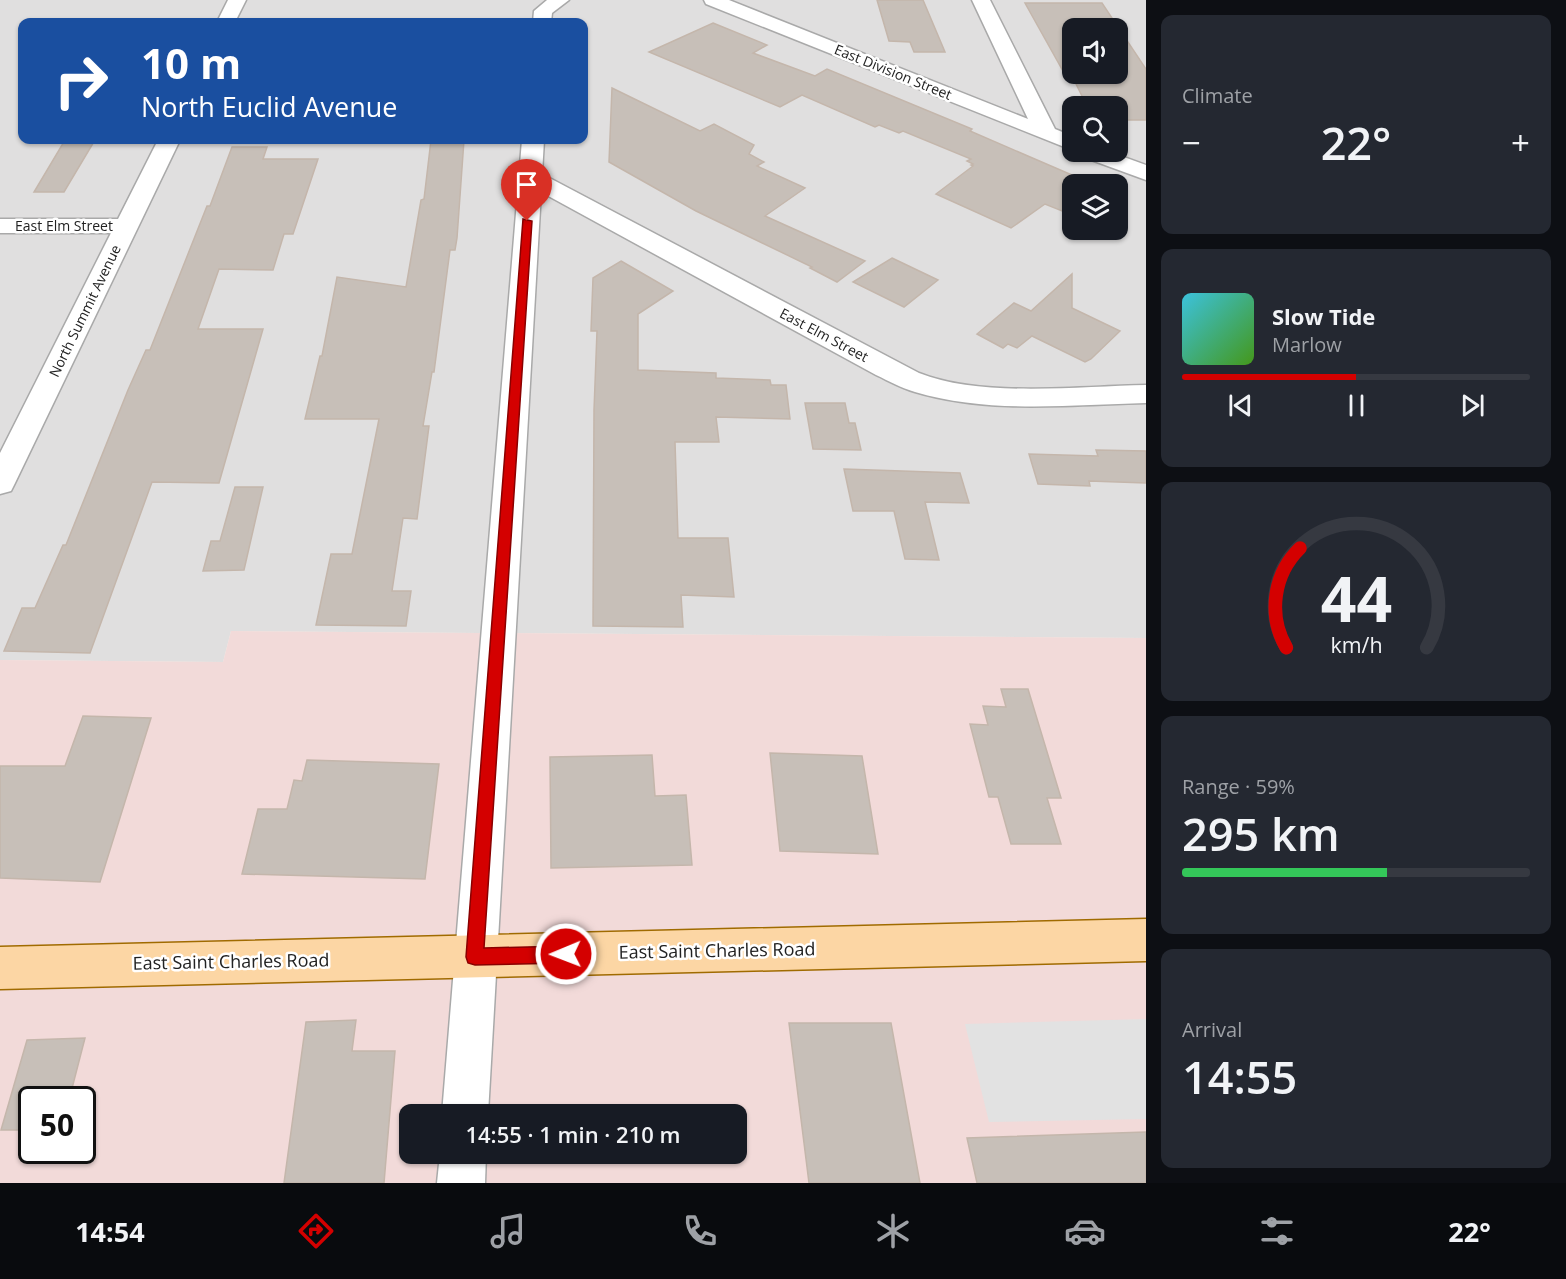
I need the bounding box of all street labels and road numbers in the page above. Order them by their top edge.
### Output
street label: East Division Street [832,39,955,104]
street label: East Elm Street [15,216,113,235]
street label: North Summit Avenue [44,241,125,380]
street label: East Elm Street [777,303,872,366]
street label: East Saint Charles Road [618,936,816,964]
street label: East Saint Charles Road [132,947,330,975]

